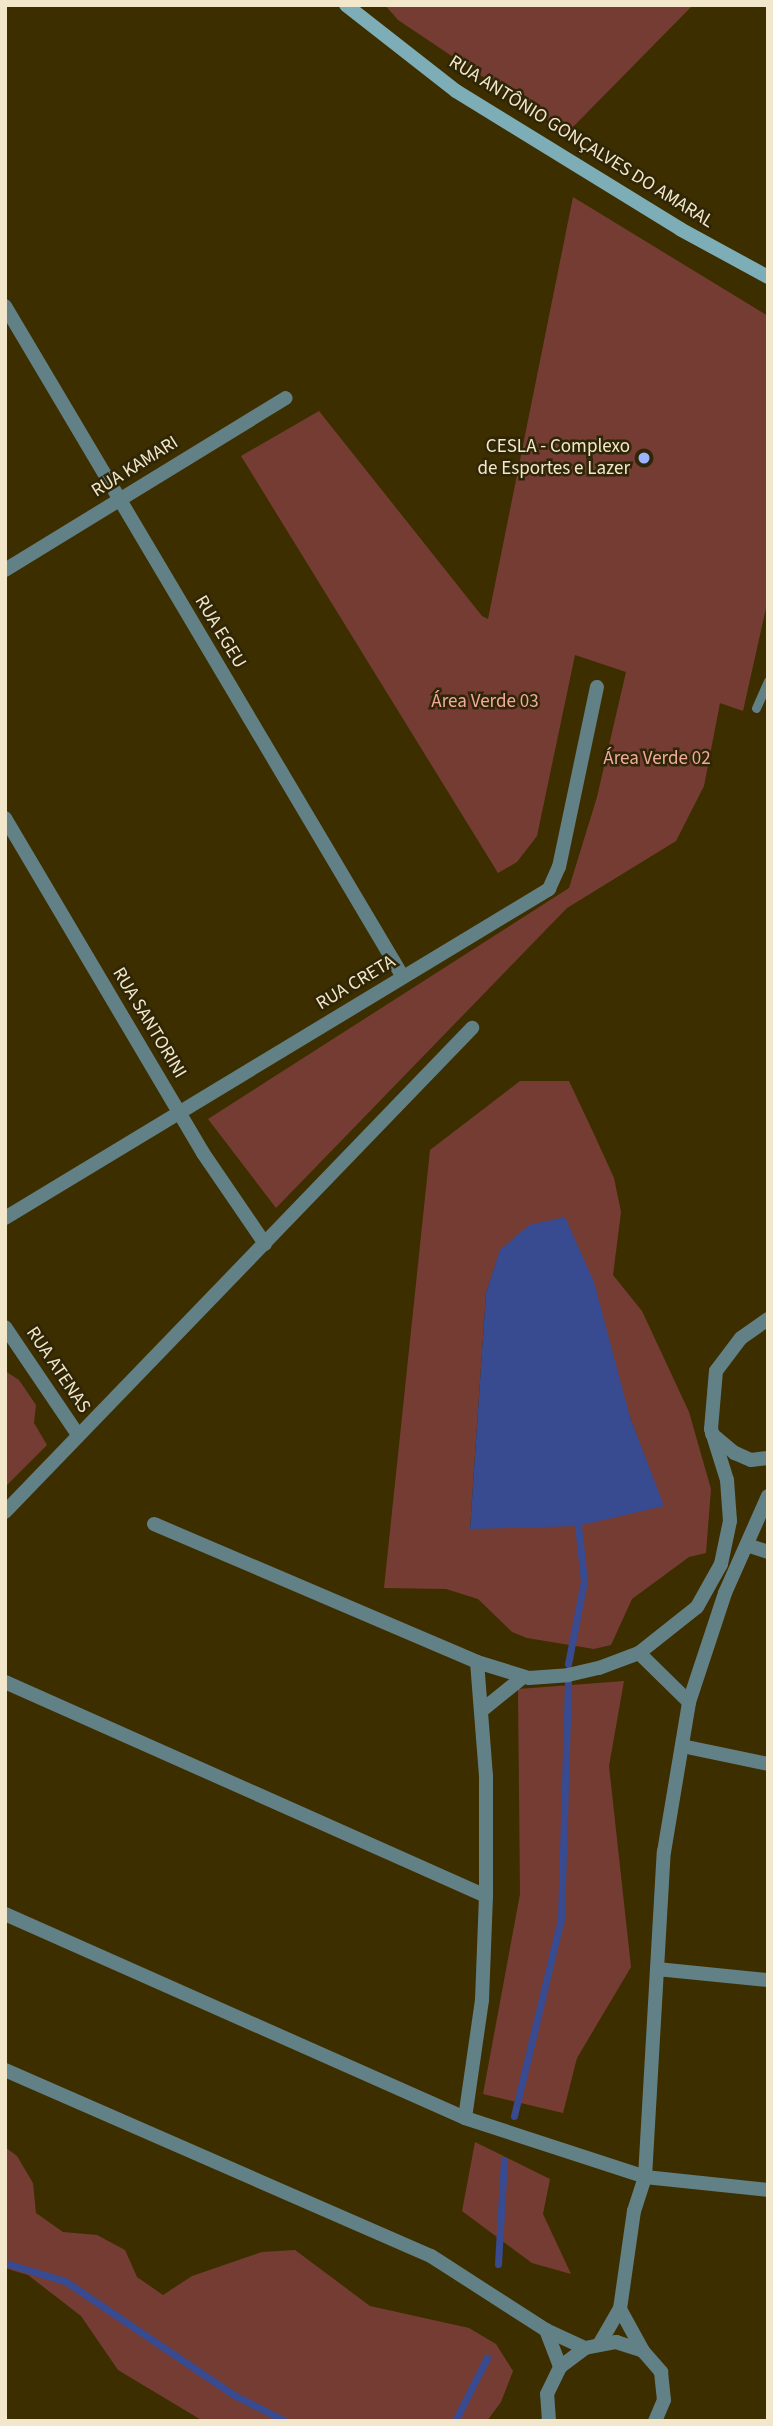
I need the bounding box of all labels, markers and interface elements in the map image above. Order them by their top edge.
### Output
street label: RUA ANTÔNIO GONÇALVES DO AMARAL [444,51,718,233]
street label: RUA KAMARI [87,431,183,503]
place label: CESLA - Complexo de Esportes e Lazer [478,436,630,480]
marker: CESLA - Complexo de Esportes e Lazer [636,450,652,466]
street label: RUA EGEU [189,591,251,673]
park label: Área Verde 03 [431,691,539,713]
park label: Área Verde 02 [603,748,711,770]
street label: RUA CRETA [312,950,400,1016]
street label: RUA SANTORINI [107,964,191,1082]
street label: RUA ATENAS [21,1323,95,1417]

